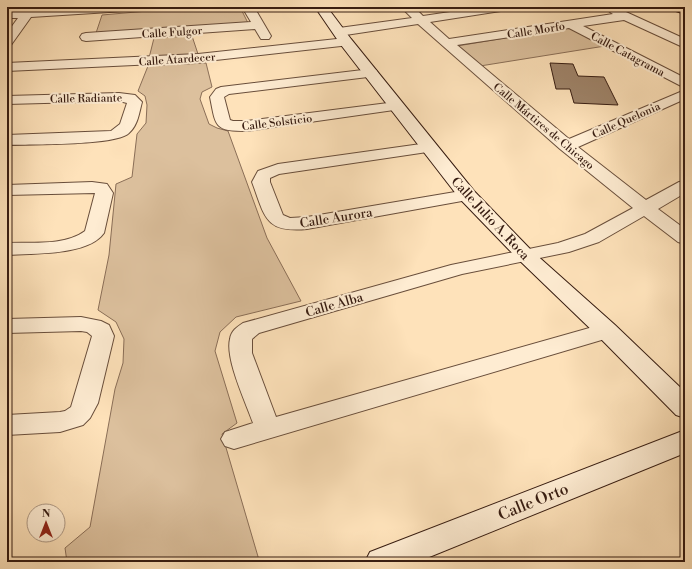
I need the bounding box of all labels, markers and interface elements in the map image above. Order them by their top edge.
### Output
street label: Calle Morfo [506,20,566,42]
street label: Calle Fulgor [141,24,203,42]
street label: Calle Catagrama [588,30,667,80]
street label: Calle Atardecer [138,50,216,70]
street label: Calle Mártires de Chicago [490,80,597,173]
street label: Calle Radiante [50,91,123,107]
street label: Calle Quelonia [590,99,663,142]
street label: Calle Solsticio [241,112,313,134]
street label: Calle Julio A. Roca [448,174,533,264]
street label: Calle Aurora [299,204,374,232]
street label: Calle Alba [304,289,365,321]
street label: Calle Orto [495,479,572,525]
north arrow [26,503,66,543]
text: N [42,507,51,521]

